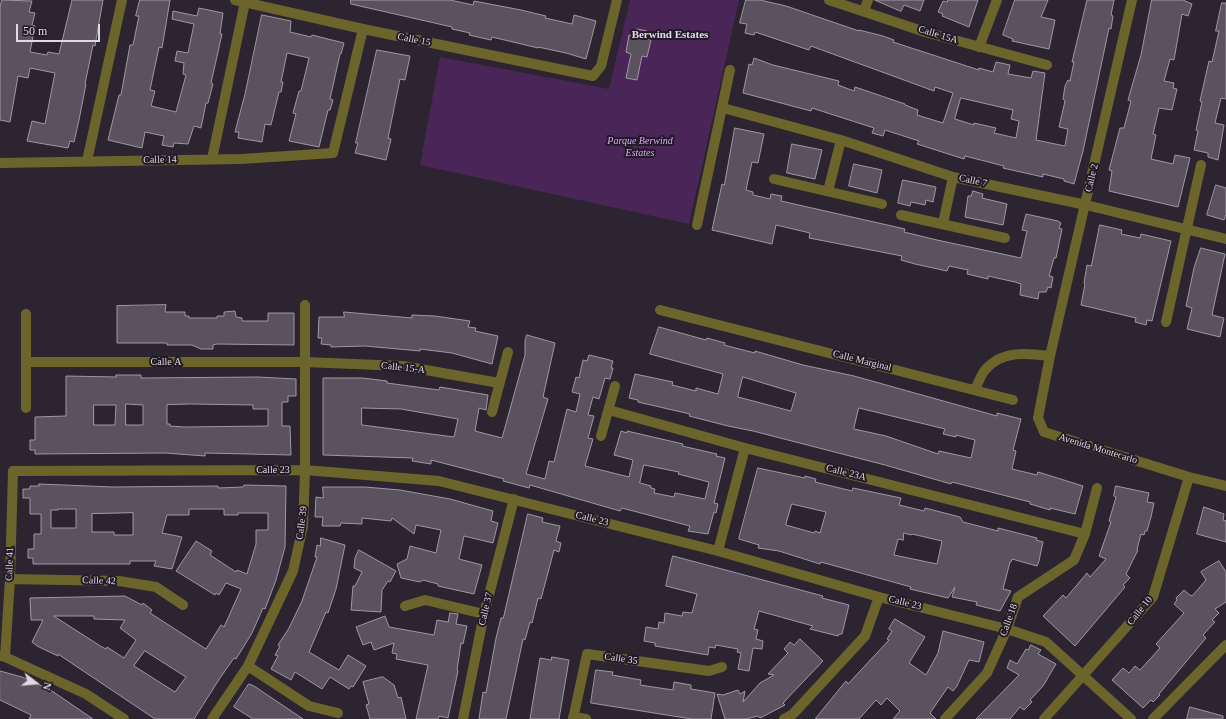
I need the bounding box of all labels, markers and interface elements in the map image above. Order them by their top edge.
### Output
scale bar [18,16,102,42]
street label: Calle 15A [917,23,959,47]
text: 50 m [23,24,47,38]
district label: Berwind Estates [632,28,708,42]
street label: Calle 15 [396,31,432,49]
park label: Parque Berwind Estates [607,135,673,158]
street label: Calle 14 [143,154,177,166]
street label: Calle 2 [1083,163,1101,193]
street label: Calle 7 [958,172,988,190]
street label: Calle Marginal [831,348,893,374]
street label: Calle A [151,356,181,368]
street label: Calle 15-A [380,360,426,376]
street label: Avenida Montecarlo [1057,431,1139,467]
street label: Calle 23A [825,462,867,484]
street label: Calle 23 [256,464,290,476]
street label: Calle 39 [294,506,310,540]
street label: Calle 23 [574,509,610,529]
street label: Calle 41 [3,547,17,581]
street label: Calle 42 [82,574,116,588]
street label: Calle 37 [476,591,496,627]
street label: Calle 23 [887,593,923,613]
street label: Calle 10 [1125,594,1155,628]
street label: Calle 18 [998,602,1020,638]
street label: Calle 35 [604,651,638,667]
north arrow [16,663,56,703]
text: N [41,681,54,692]

